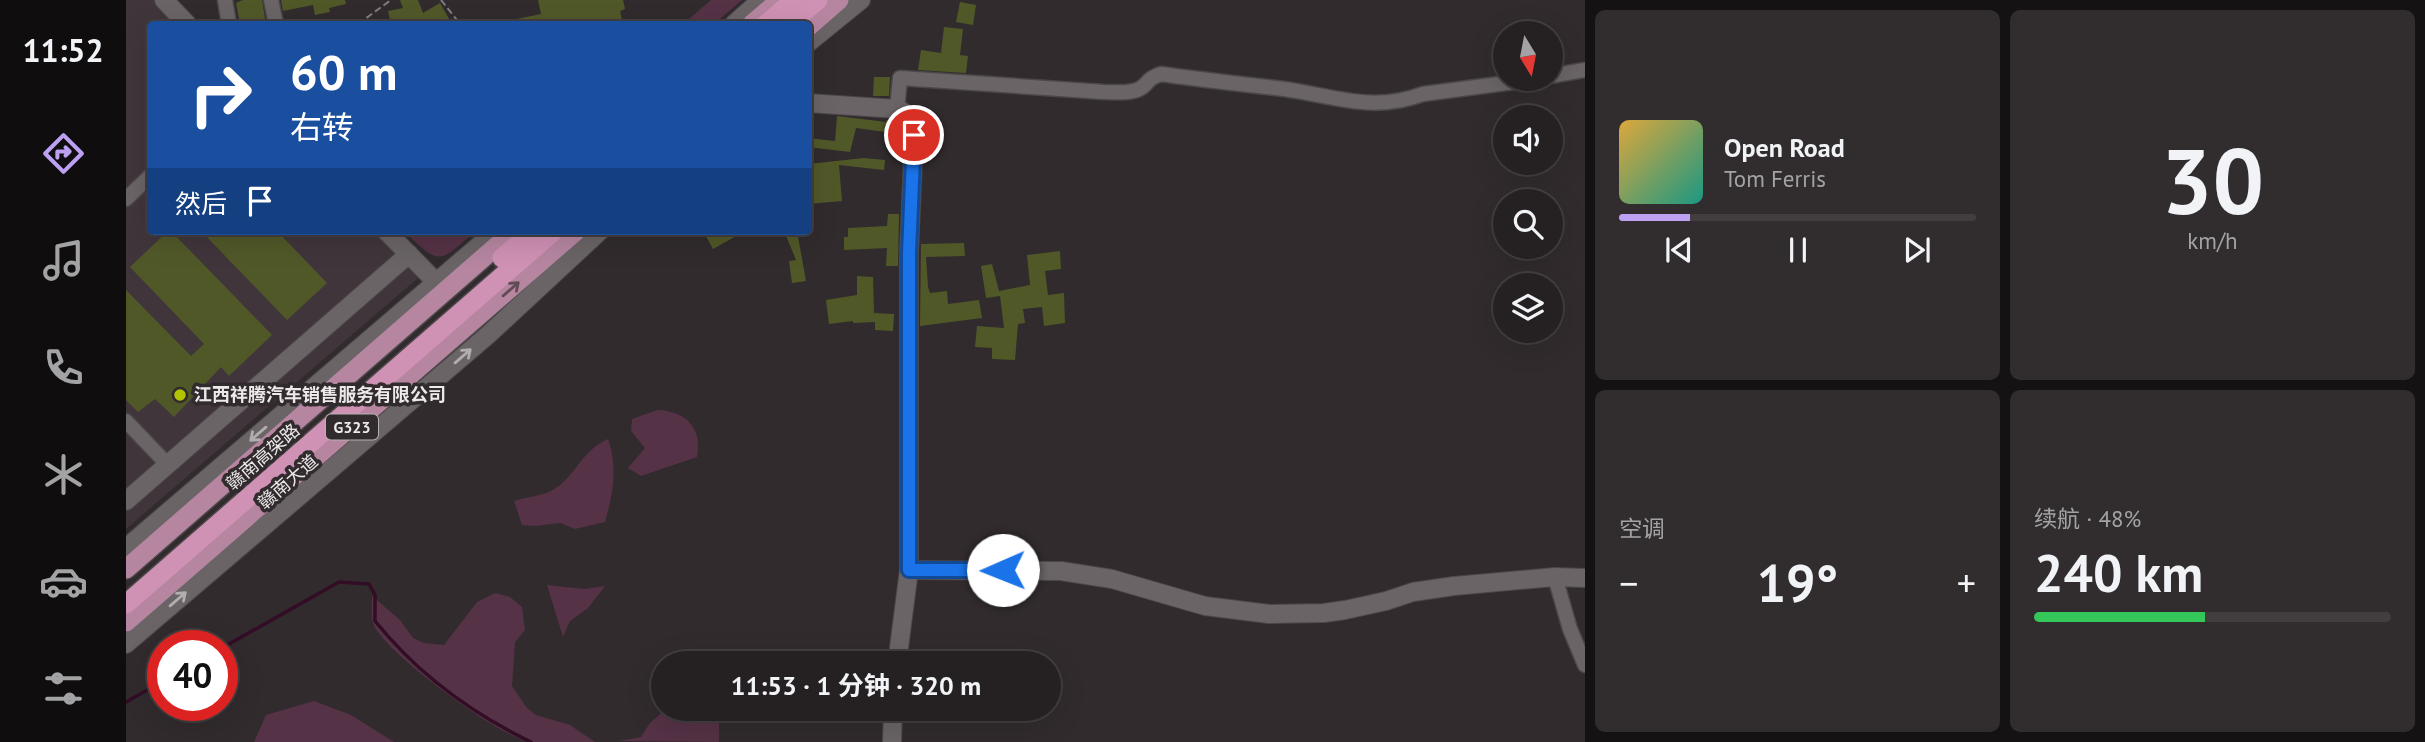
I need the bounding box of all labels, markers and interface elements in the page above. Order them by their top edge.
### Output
north arrow [1493,21,1563,91]
map controls [1493,21,1563,343]
text: 11:52 [22,29,104,71]
text: 60 m [290,40,397,104]
icon: right [175,49,266,140]
pin [884,105,944,165]
button: sound [1493,105,1563,175]
text: 右转 [290,106,354,148]
icon: arrive [895,116,933,154]
text: 30 [2161,121,2264,239]
icon: directions [39,129,88,178]
text: Open Road [1724,131,1845,164]
text: Tom Ferris [1724,164,1826,193]
icon: arrive [241,182,279,220]
text: 然后 [175,187,227,220]
button: search [1493,189,1563,259]
text: km/h [2187,226,2238,255]
icon: previous [1660,231,1698,269]
icon: pause [1779,231,1817,269]
icon: next [1898,231,1936,269]
icon: music [39,236,88,285]
button: layers [1493,273,1563,343]
one-way arrow [502,281,520,297]
icon: phone [39,343,88,392]
one-way arrow [453,348,471,364]
place label: 江西祥腾汽车销售服务有限公司 [194,383,446,406]
marker: 江西祥腾汽车销售服务有限公司 [172,387,188,403]
road number: G323 [326,414,378,440]
street label: 赣南高架路 [221,418,304,495]
one-way arrow [249,426,267,442]
street label: 赣南大道 [253,449,322,514]
icon: climate [39,450,88,499]
text: 续航 · 48% [2034,504,2141,533]
text: 空调 [1619,514,1665,543]
position arrow [966,533,1040,607]
text: 240 km [2034,539,2203,606]
text: 19° [1757,549,1838,616]
icon: car [39,557,88,606]
text: − [1619,558,1638,607]
text: + [1957,558,1976,607]
one-way arrow [169,591,187,607]
speed limit sign: 40 [147,630,238,721]
icon: filters [39,664,88,713]
text: 11:53 · 1 分钟 · 320 m [731,669,981,702]

